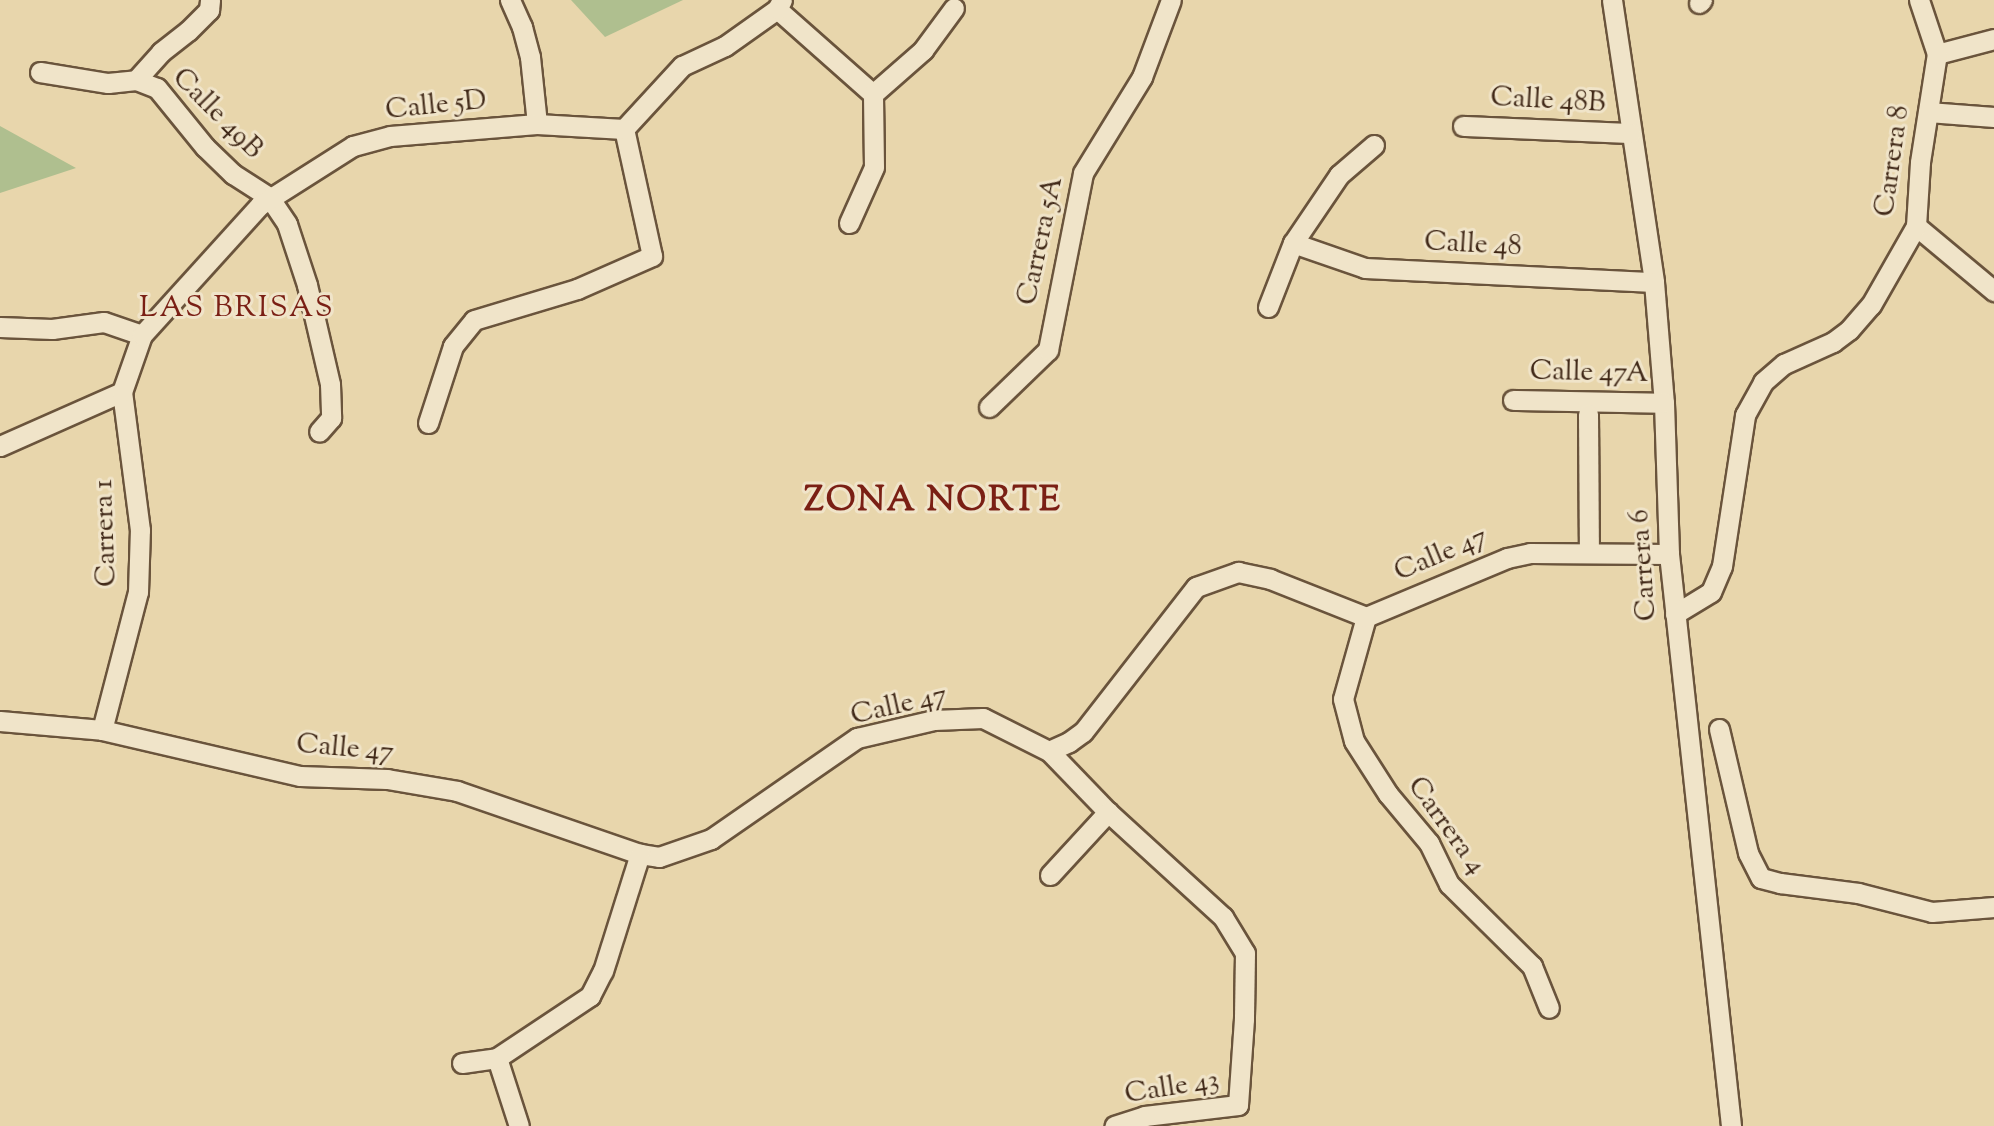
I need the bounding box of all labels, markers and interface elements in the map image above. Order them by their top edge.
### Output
street label: Calle 49B [165,62,269,166]
street label: Calle 48B [1490,81,1606,121]
street label: Calle 5D [384,84,488,128]
street label: Carrera 8 [1869,103,1917,219]
street label: Carrera 5A [1011,174,1071,308]
street label: Calle 48 [1423,226,1523,264]
district label: LAS BRISAS [141,291,333,327]
street label: Calle 47A [1530,355,1648,391]
street label: Carrera 1 [87,479,125,587]
district label: ZONA NORTE [805,481,1061,523]
street label: Carrera 6 [1623,508,1665,622]
street label: Calle 47 [1390,520,1492,590]
street label: Calle 47 [848,679,950,733]
street label: Calle 47 [295,728,395,770]
street label: Carrera 4 [1399,771,1493,881]
street label: Calle 43 [1123,1064,1221,1112]

